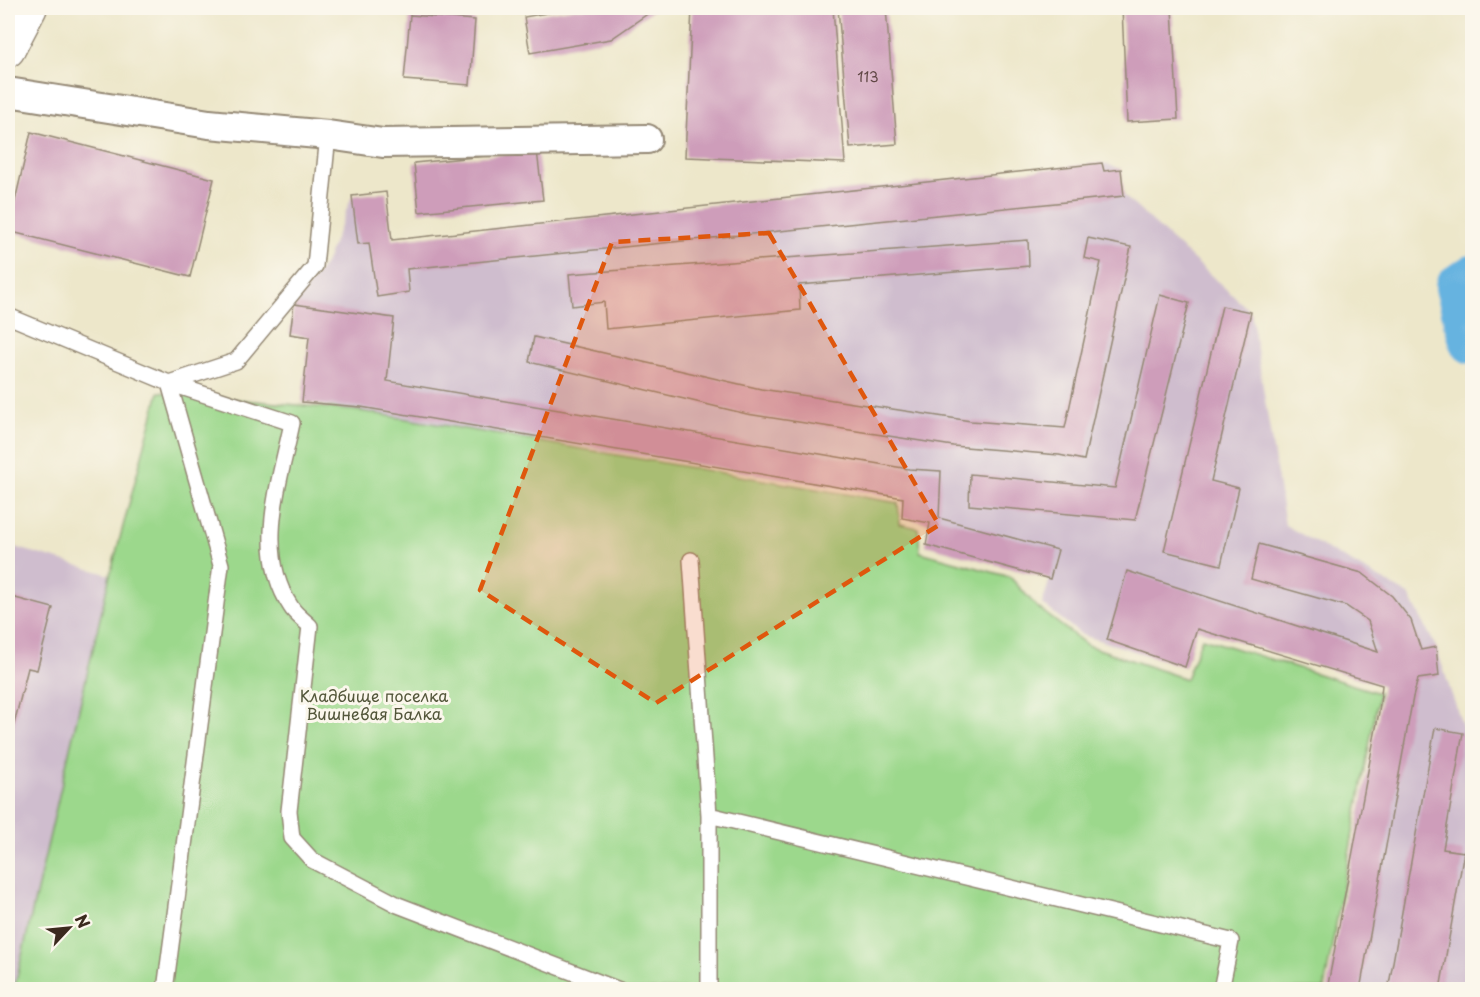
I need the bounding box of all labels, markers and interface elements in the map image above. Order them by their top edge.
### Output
house number: 113 [857,66,879,87]
park label: Кладбище поселка Вишневая Балка [300,683,448,725]
north arrow [39,898,99,958]
text: N [70,910,97,932]

